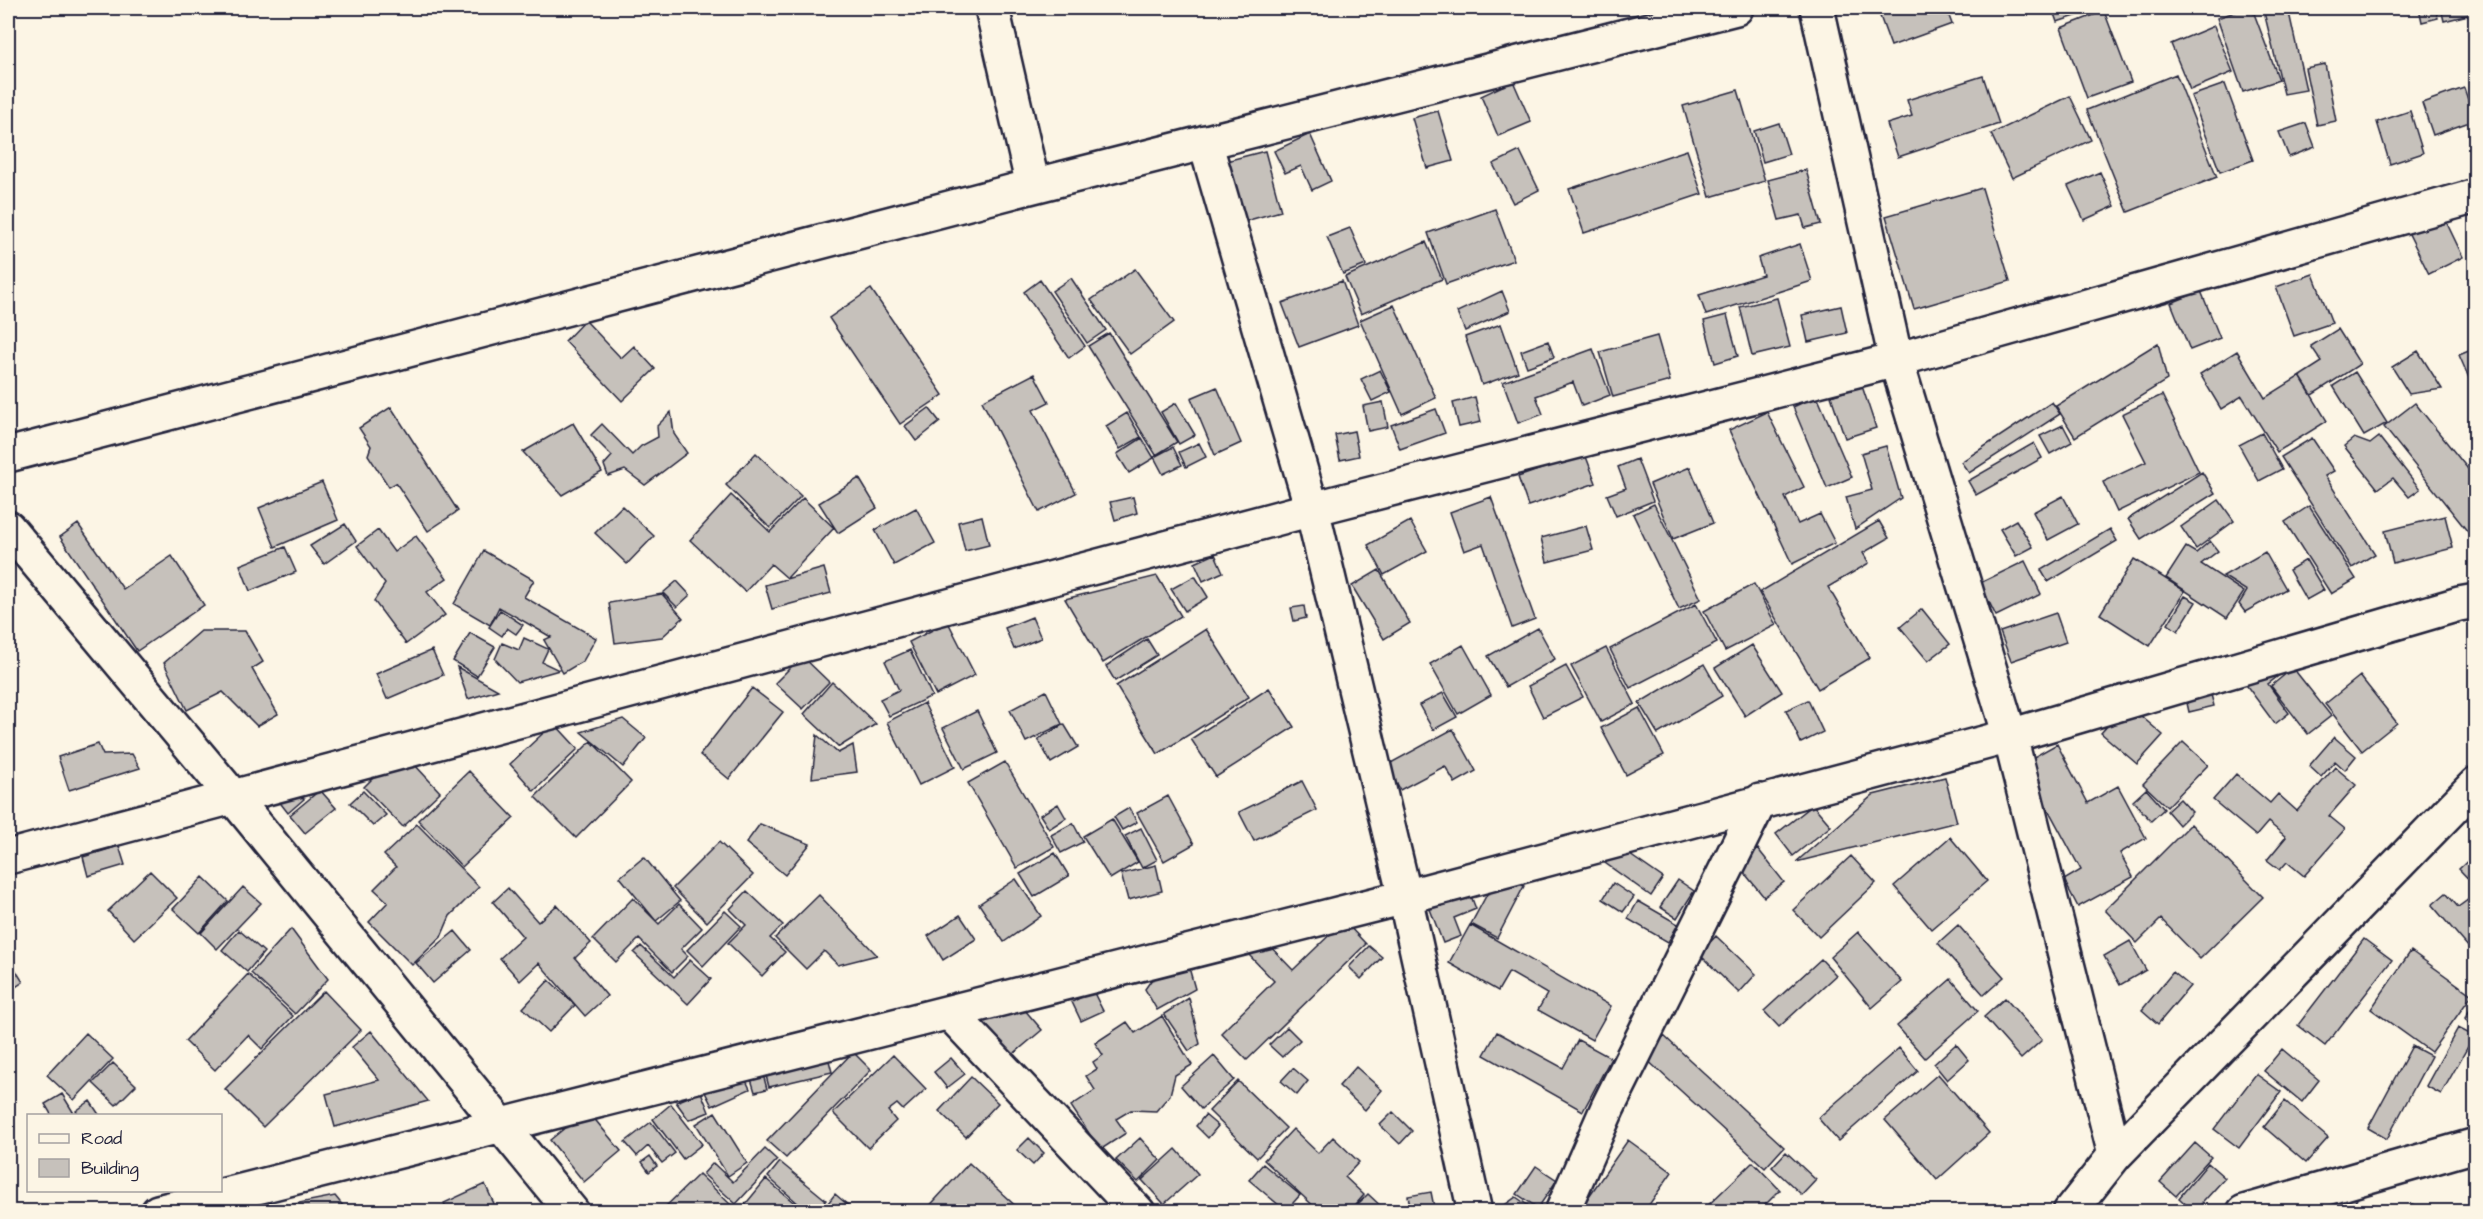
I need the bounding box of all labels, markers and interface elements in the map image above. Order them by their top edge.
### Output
legend [27,1114,222,1192]
text: Road [81,1126,122,1151]
text: Building [81,1156,139,1182]

